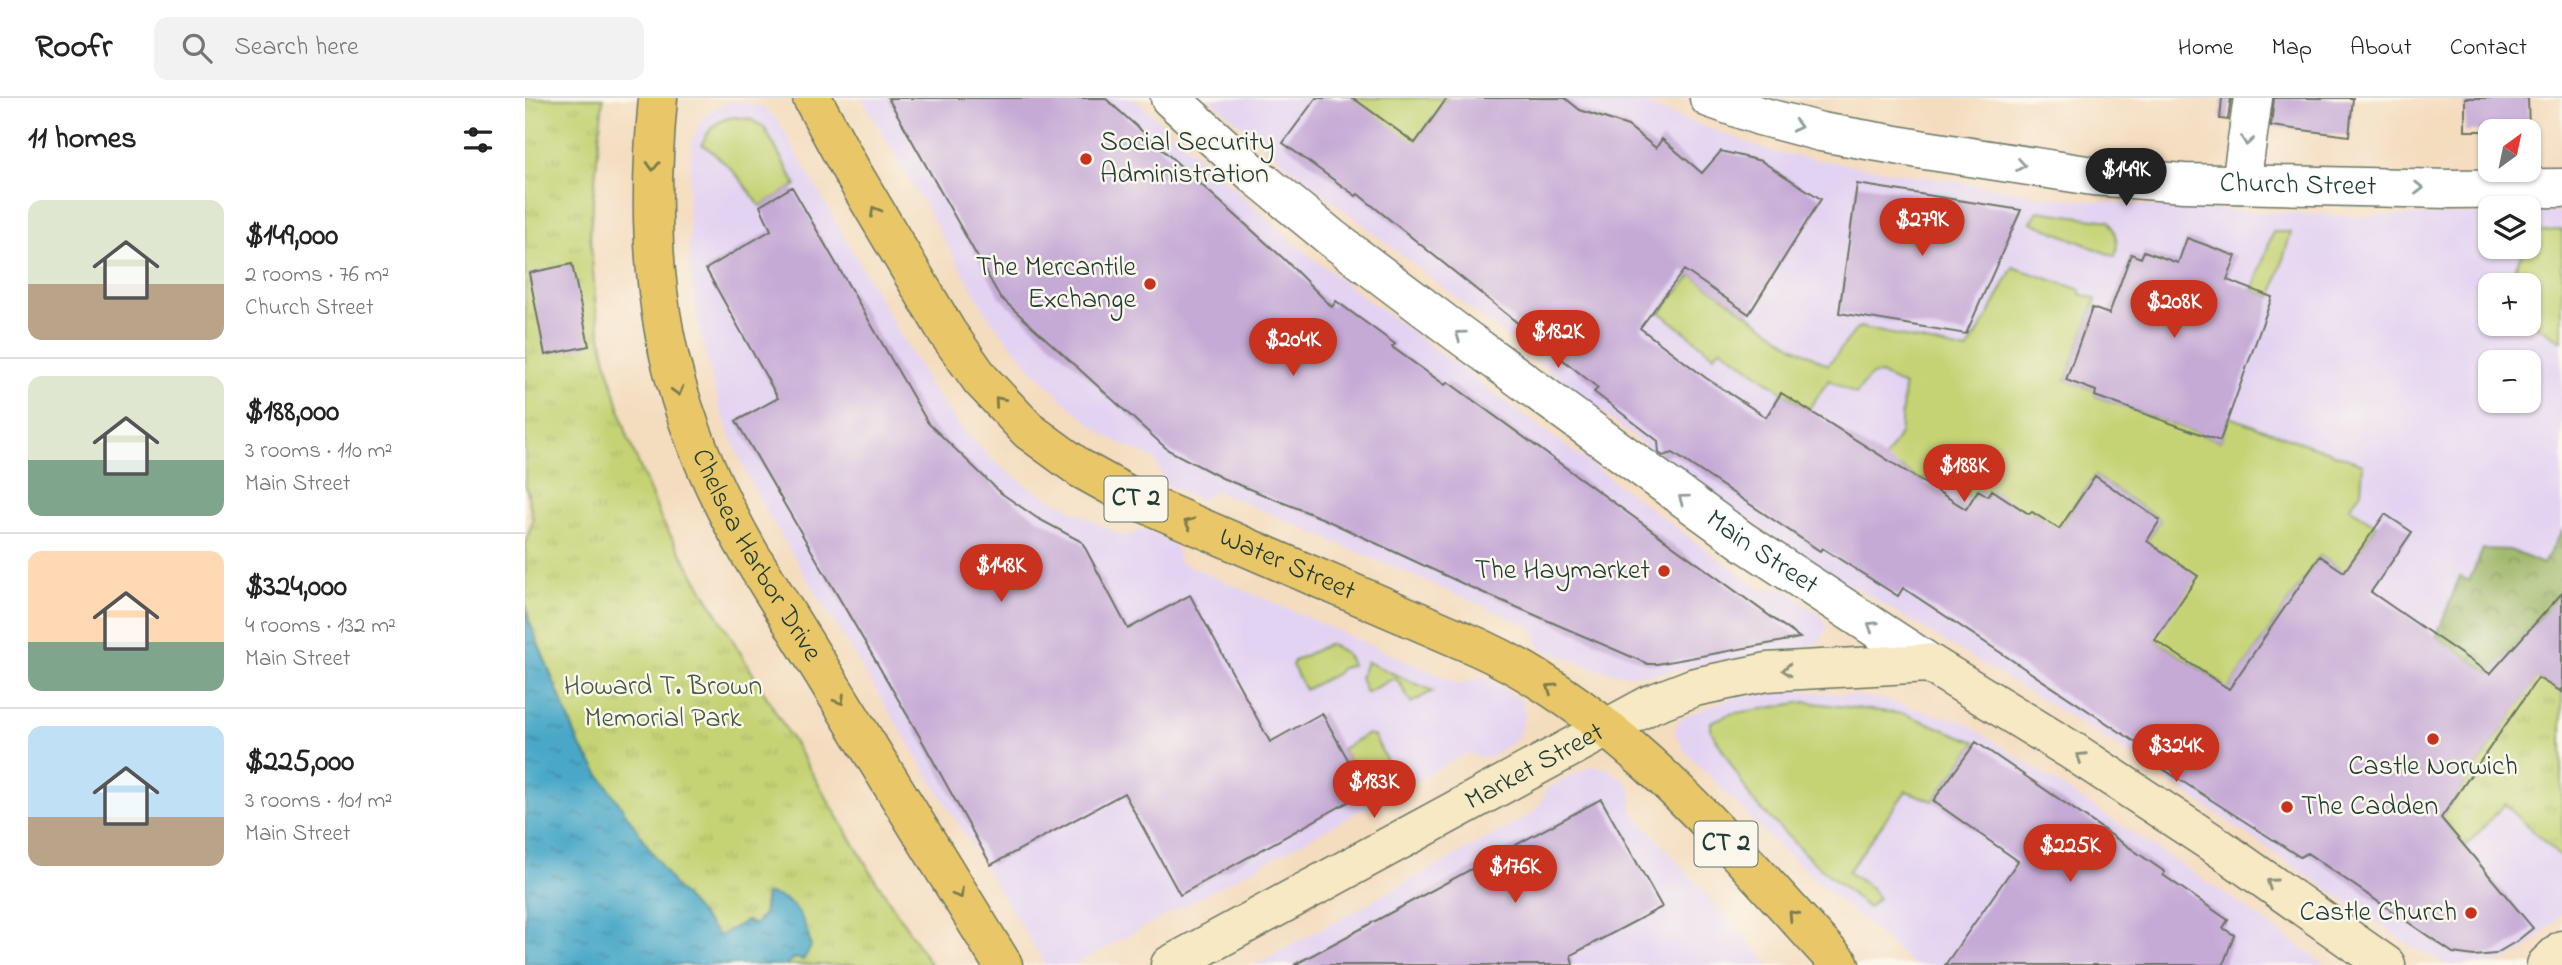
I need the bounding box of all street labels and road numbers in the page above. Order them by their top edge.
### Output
street label: Church Street [2219,163,2377,208]
street label: Chelsea Harbor Drive [680,443,832,670]
road number: CT 2 [1105,476,1167,522]
street label: Main Street [1697,500,1826,606]
street label: Water Street [1212,517,1362,612]
street label: Market Street [1458,713,1612,821]
road number: CT 2 [1695,822,1757,866]

